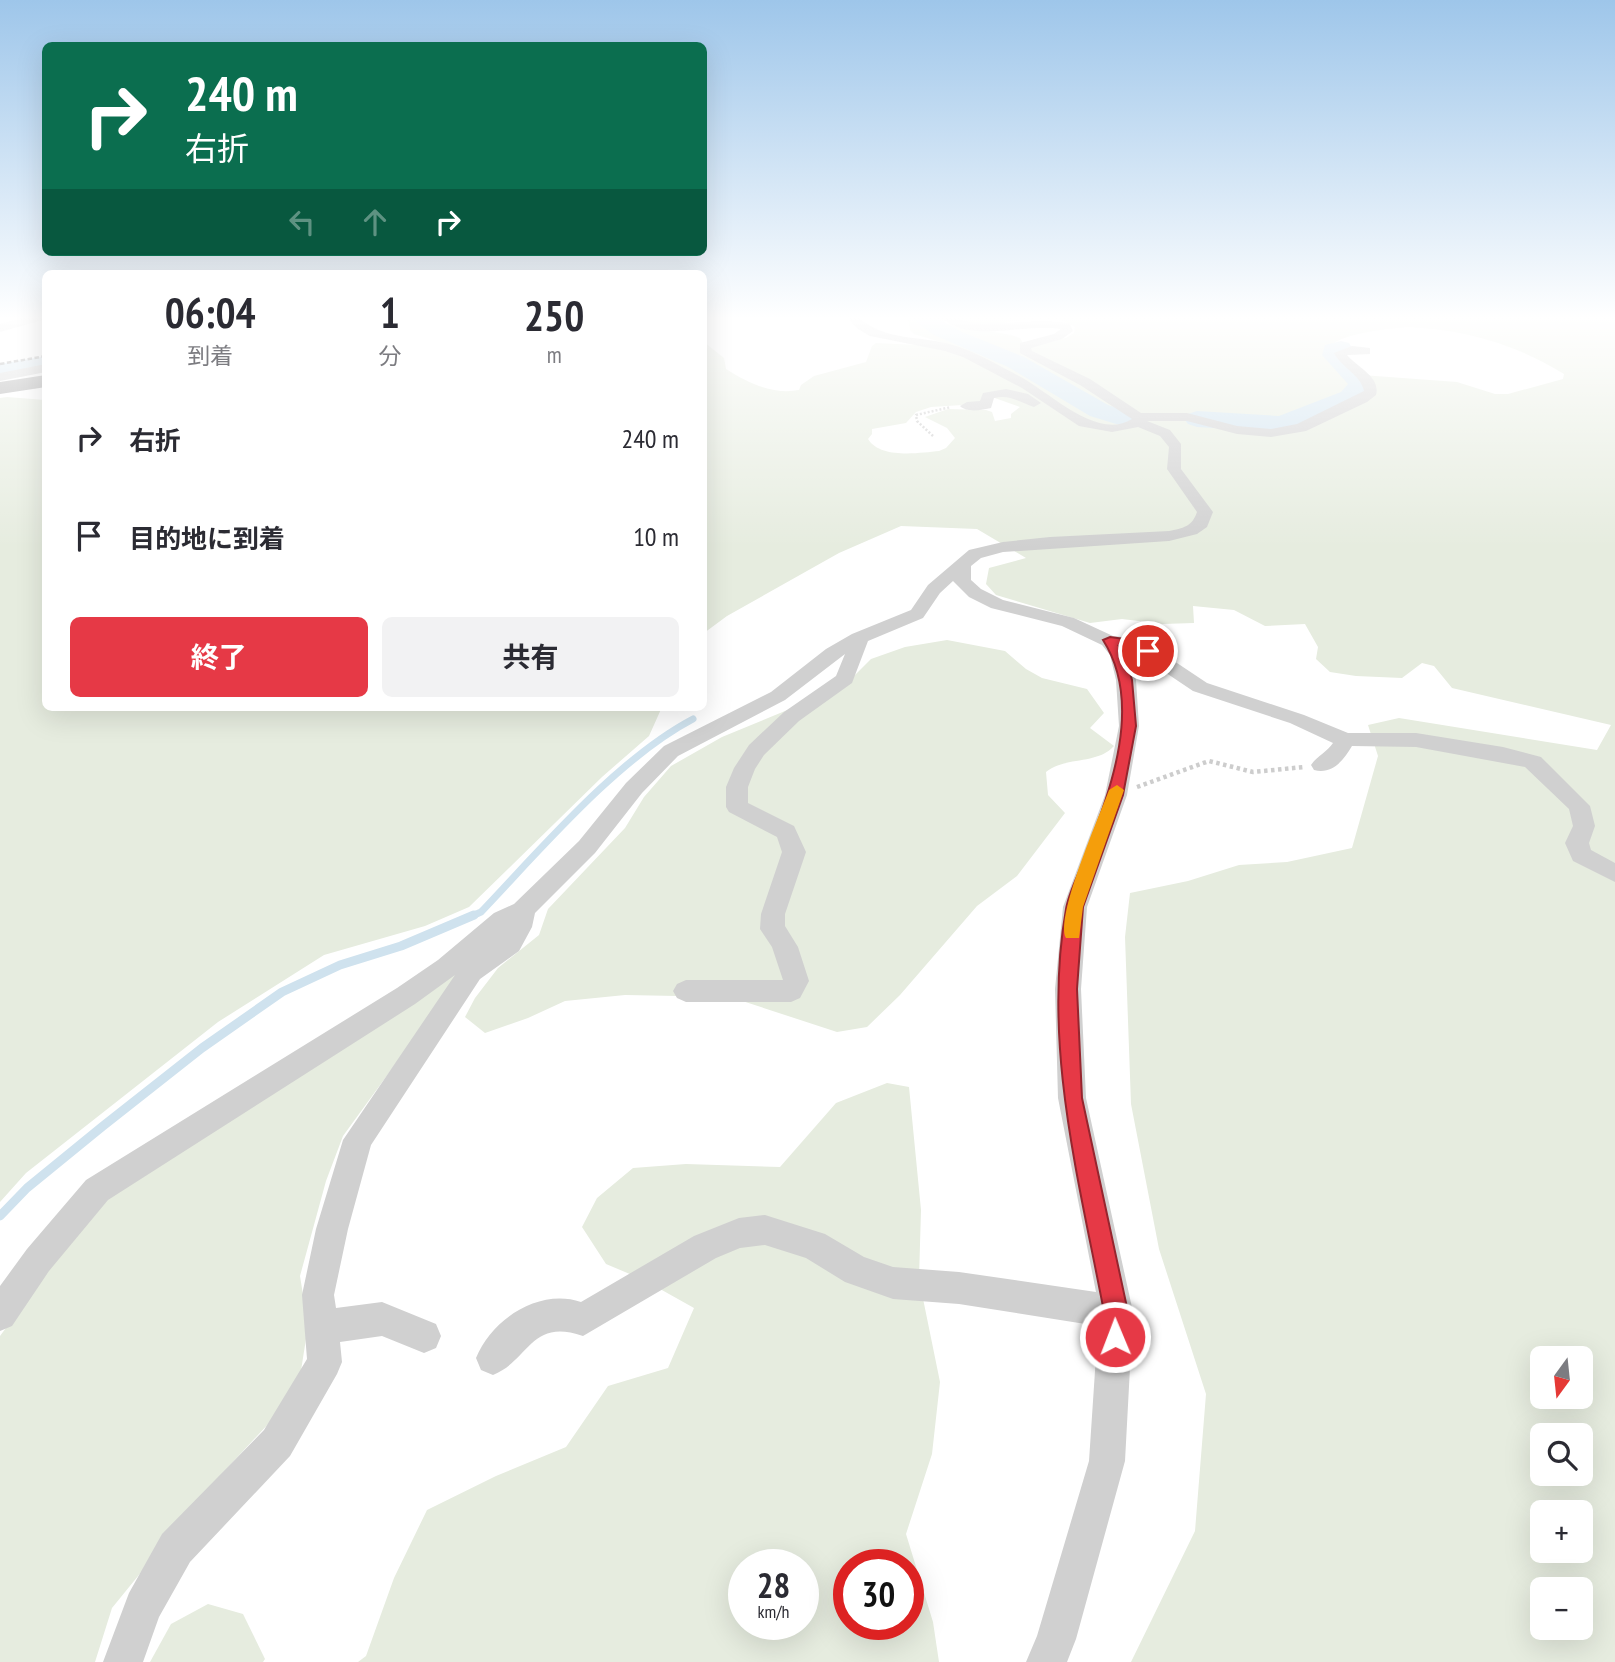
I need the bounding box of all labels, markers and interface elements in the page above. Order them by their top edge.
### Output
text: 240 m [185,61,298,125]
icon: right [70,70,161,161]
text: 右折 [185,127,249,169]
icon: left [283,203,321,241]
icon: ahead [356,203,394,241]
icon: right [429,203,467,241]
text: 06:04 [165,285,256,340]
text: 1 [380,285,400,340]
text: 250 [524,288,584,343]
text: m [547,340,562,369]
text: 到着 [187,341,233,370]
text: 分 [378,341,401,370]
icon: right [70,419,108,457]
text: 240 m [621,422,679,455]
text: 右折 [129,424,181,457]
icon: arrive [70,517,108,555]
text: 10 m [633,520,679,553]
text: 目的地に到着 [129,522,285,555]
button: 終了 [70,617,368,697]
button: 共有 [382,617,679,697]
pin [1118,621,1178,681]
icon: arrive [1129,632,1167,670]
position arrow [1078,1300,1152,1374]
north arrow [1530,1346,1592,1409]
map controls [1530,1346,1593,1640]
button: search [1530,1423,1593,1486]
button: + [1530,1500,1593,1563]
speed limit sign: 30 [833,1549,924,1640]
text: 28 [757,1562,790,1608]
button: − [1530,1577,1593,1640]
text: km/h [758,1600,789,1623]

